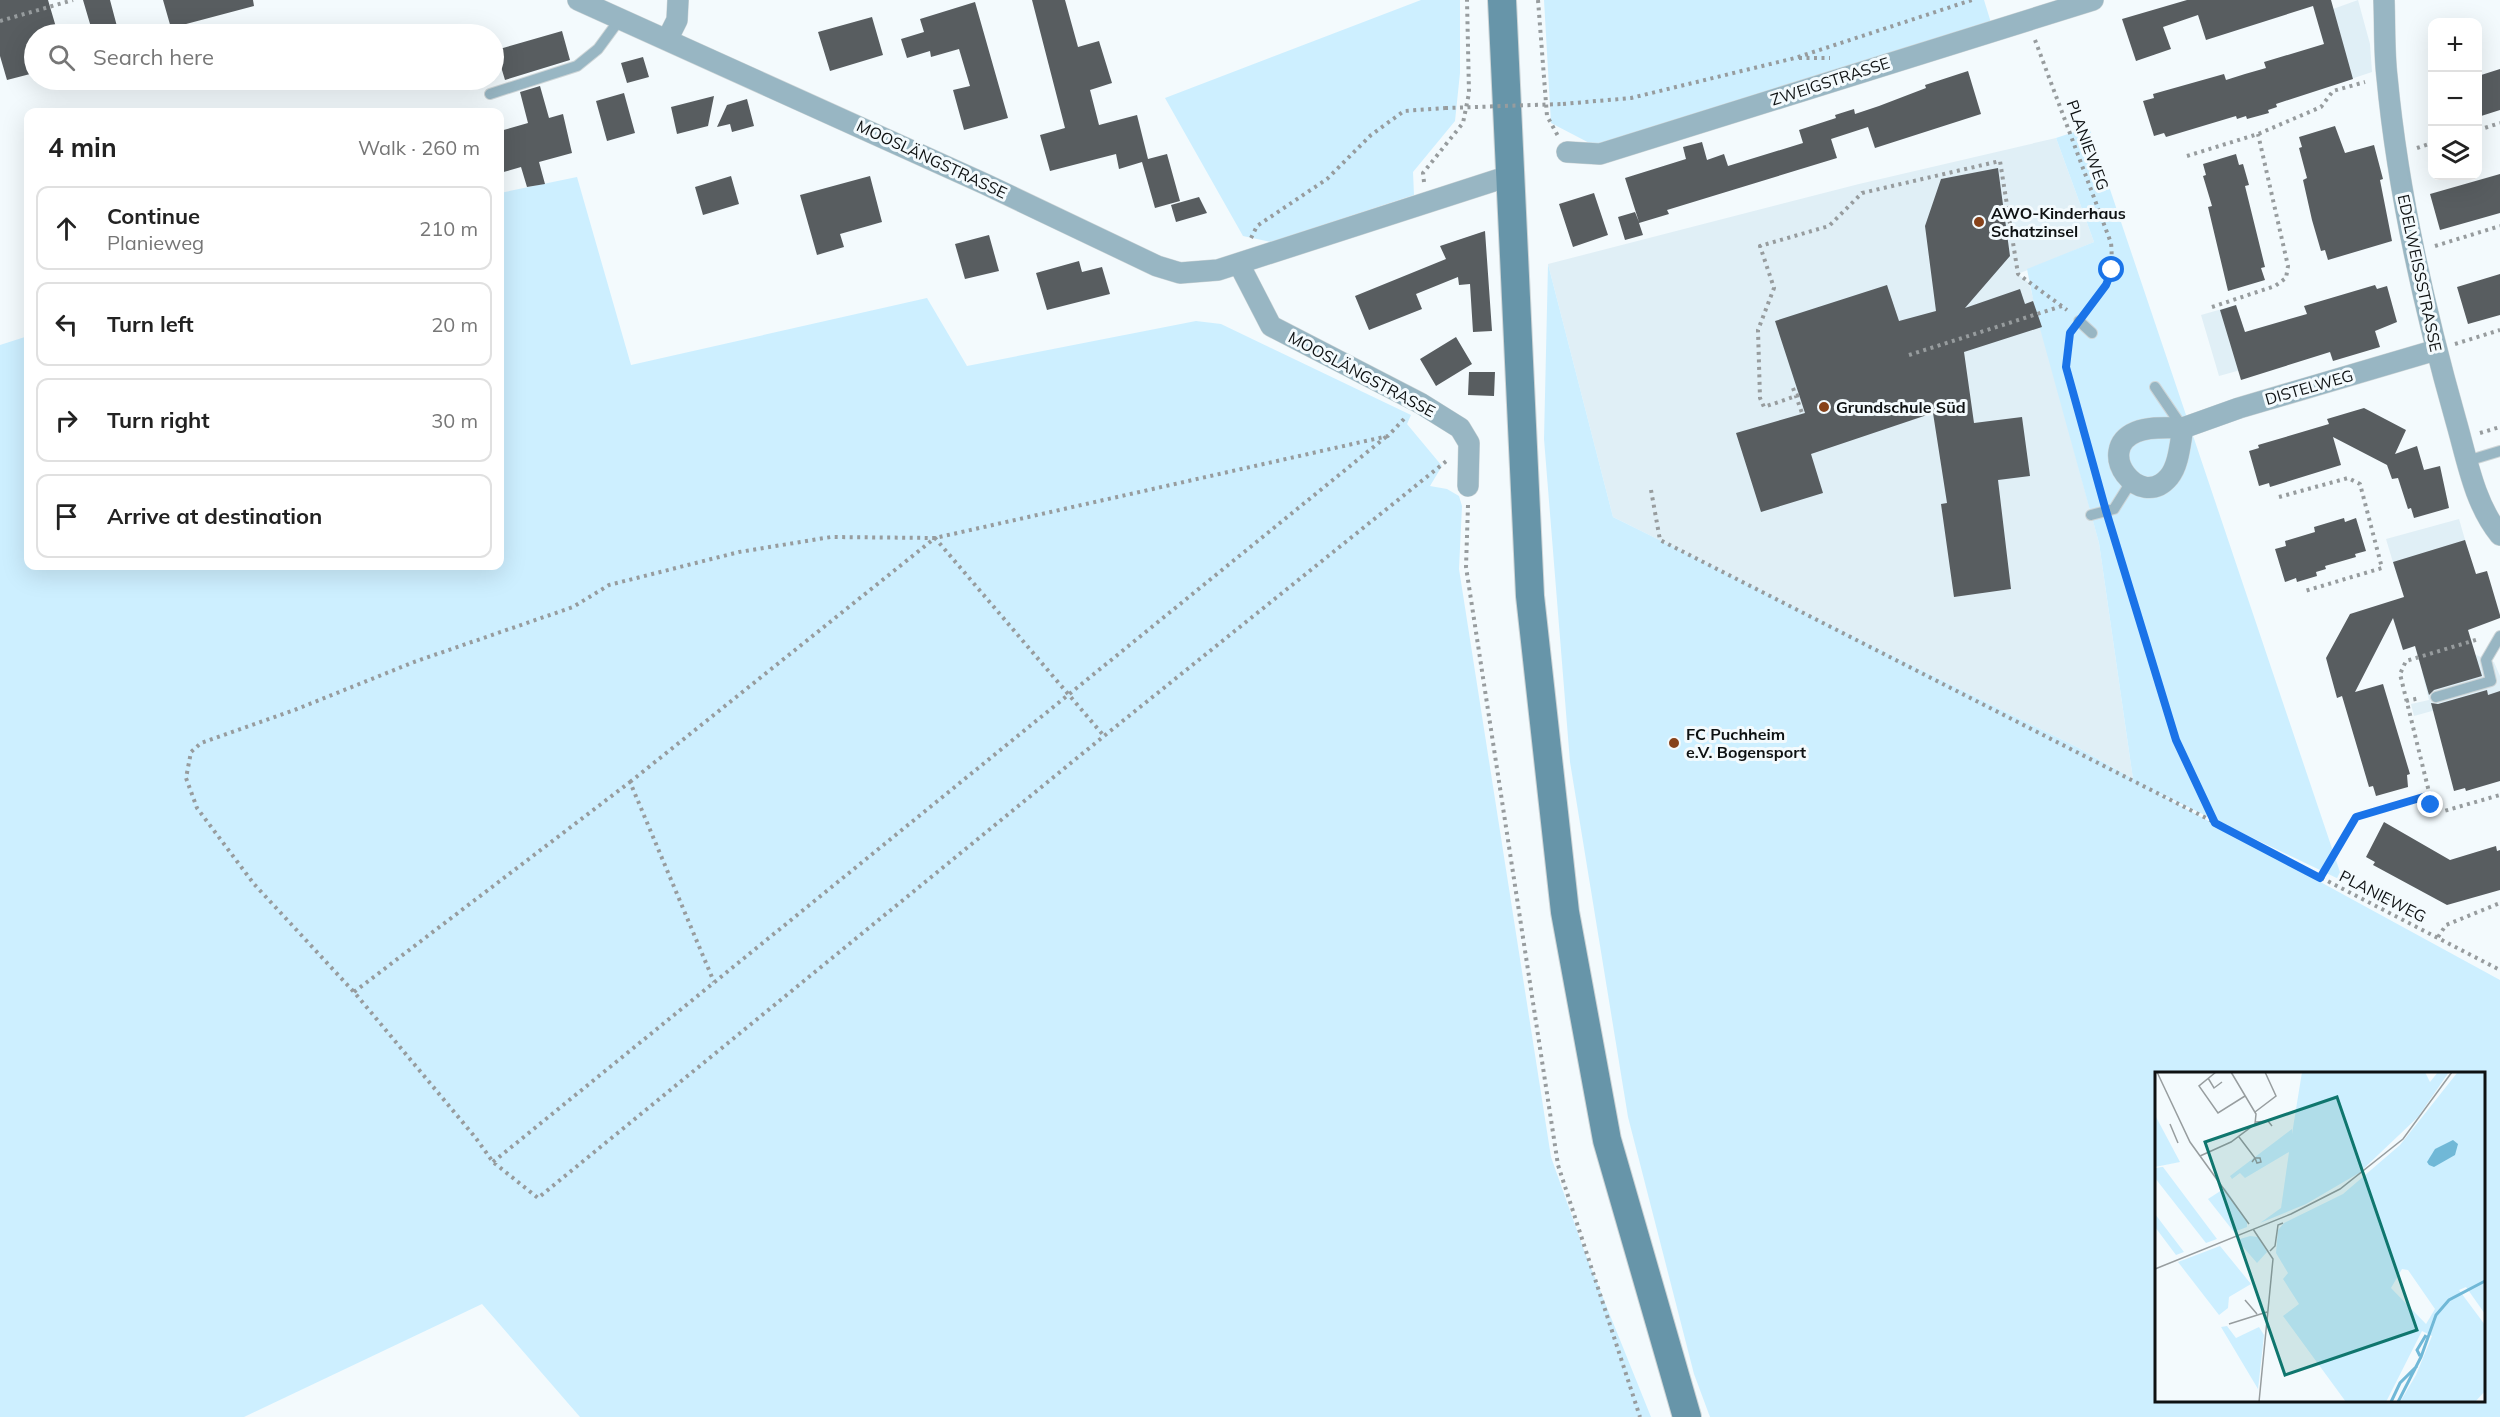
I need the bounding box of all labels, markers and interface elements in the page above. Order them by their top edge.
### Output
map controls [2428,18,2482,180]
button: + [2428,18,2482,72]
search box [24,24,504,90]
icon: search [45,41,78,74]
text: Search here [93,43,214,71]
street label: ZWEIGSTRASSE [1768,52,1892,110]
button: − [2428,72,2482,126]
street label: PLANIEWEG [2062,97,2114,193]
street label: MOOSLÄNGSTRASSE [854,115,1010,203]
button: layers [2428,126,2482,180]
text: 4 min [48,131,117,164]
text: Walk · 260 m [358,135,480,160]
street label: EDELWEISSSTRASSE [2394,192,2446,354]
text: Continue [107,202,200,230]
place label: AWO-Kinderhaus Schatzinsel [1991,203,2126,241]
icon: ahead [50,212,83,245]
marker: AWO-Kinderhaus Schatzinsel [1972,215,1986,229]
text: 210 m [419,216,478,241]
text: Planieweg [107,230,204,255]
route start [2098,256,2124,282]
icon: left [50,308,83,341]
text: Turn left [107,310,194,338]
text: 20 m [431,312,478,337]
street label: MOOSLÄNGSTRASSE [1285,327,1439,421]
street label: DISTELWEG [2263,365,2355,409]
place label: Grundschule Süd [1836,397,1966,417]
marker: Grundschule Süd [1817,400,1831,414]
icon: right [50,404,83,437]
text: Turn right [107,406,210,434]
text: 30 m [431,408,478,433]
icon: arrive [50,500,83,533]
text: Arrive at destination [107,502,322,530]
place label: FC Puchheim e.V. Bogensport [1686,724,1806,762]
marker: FC Puchheim e.V. Bogensport [1667,736,1681,750]
route end [2417,791,2443,817]
street label: PLANIEWEG [2336,866,2430,926]
inset map [2155,1072,2485,1402]

